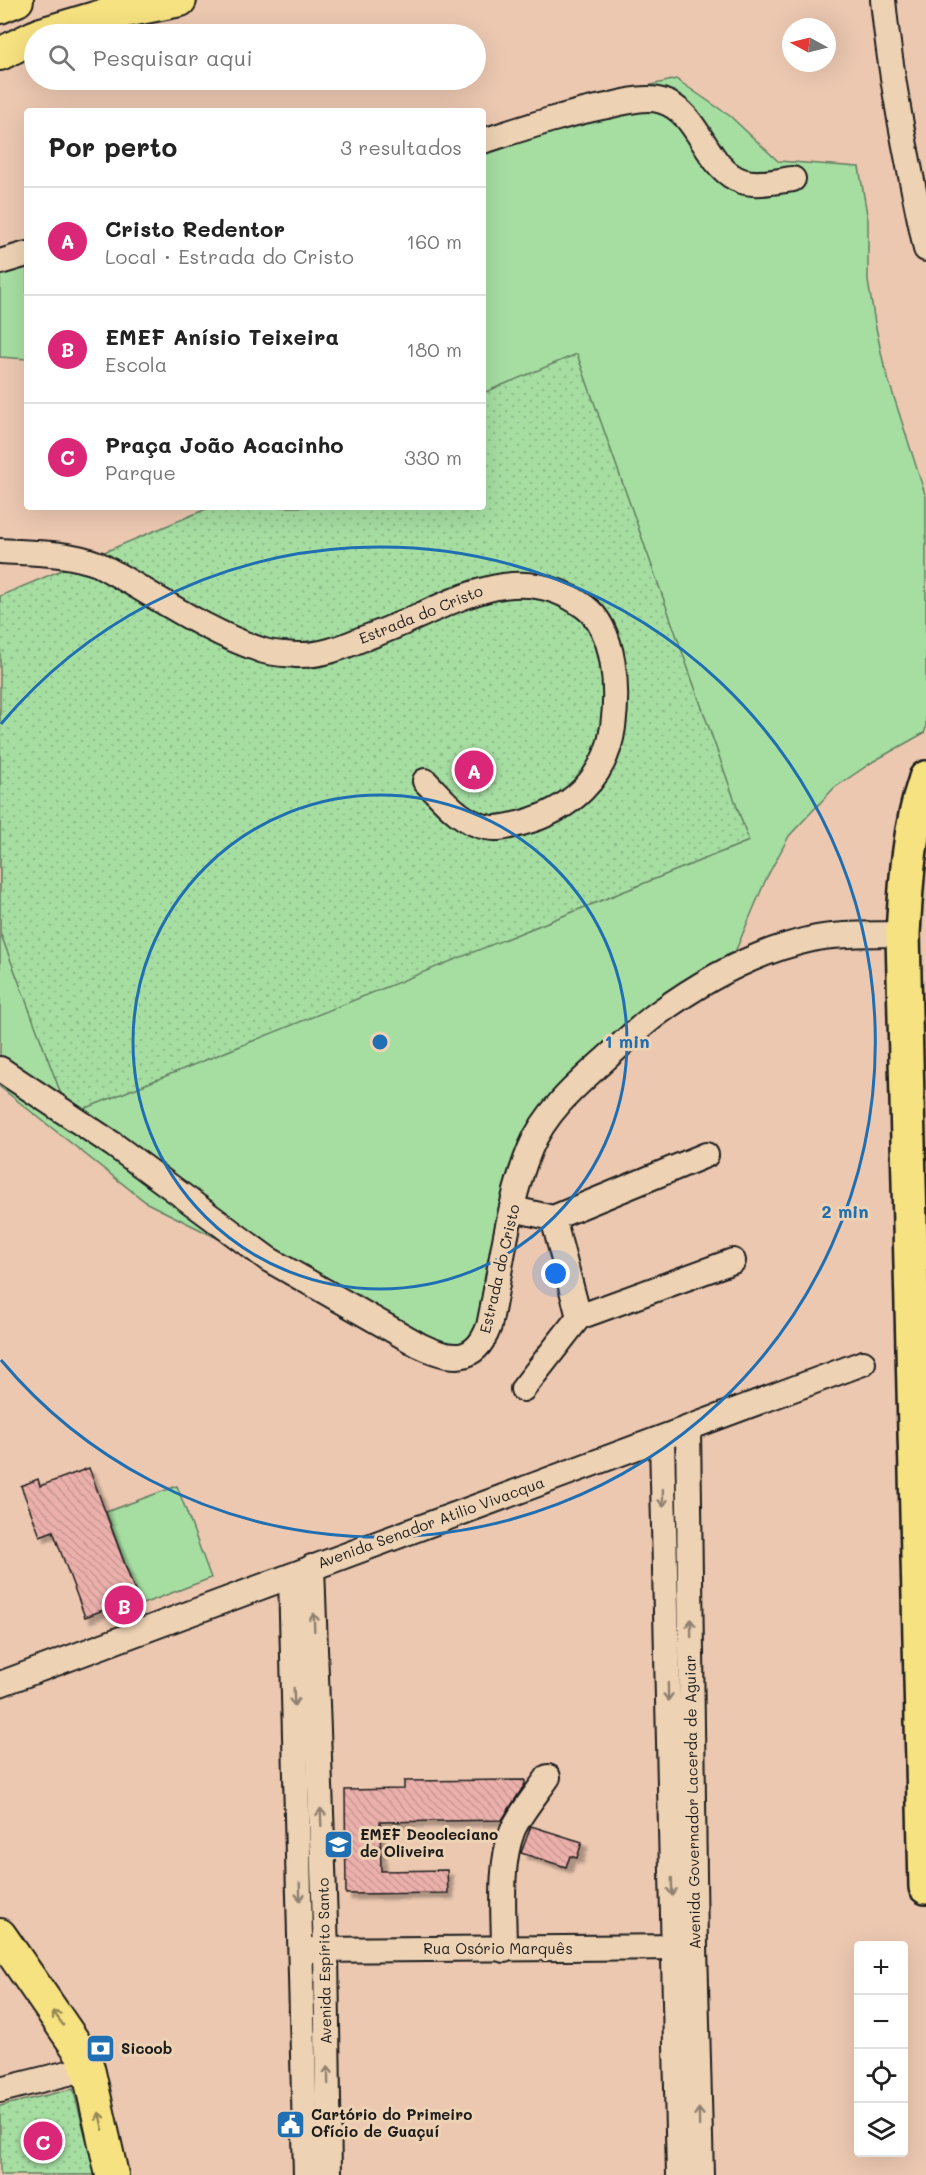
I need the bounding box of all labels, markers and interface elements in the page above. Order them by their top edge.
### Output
north arrow [782,18,836,72]
search box [24,24,486,90]
icon: search [45,41,78,74]
text: Pesquisar aqui [93,43,253,72]
text: Por perto [48,130,177,164]
text: 3 resultados [340,134,462,160]
text: Cristo Redentor [105,214,285,243]
text: A [61,228,74,254]
text: 160 m [406,228,462,254]
text: Local · Estrada do Cristo [105,243,354,269]
text: EMEF Anísio Teixeira [105,322,339,351]
text: B [61,336,74,362]
text: 180 m [406,336,462,362]
text: Escola [105,351,167,377]
text: Praça João Acacinho [105,430,344,459]
text: C [60,444,75,470]
text: 330 m [404,444,462,470]
text: Parque [105,459,176,485]
street label: Estrada do Cristo [356,580,486,648]
pin: A [454,748,494,792]
text: 1 min [604,1029,650,1053]
centre of rings [370,1032,390,1052]
text: 2 min [821,1199,869,1223]
street label: Estrada do Cristo [474,1202,524,1335]
your location [541,1259,570,1288]
street label: Avenida Senador Atilio Vivacqua [315,1472,547,1572]
one-way arrow [658,1487,669,1507]
pin: B [104,1582,144,1628]
one-way arrow [308,1612,320,1632]
one-way arrow [685,1618,697,1638]
street label: Avenida Governador Lacerda de Aguiar [679,1655,705,1950]
one-way arrow [662,1682,673,1702]
one-way arrow [289,1686,300,1706]
one-way arrow [316,1807,327,1827]
place label: EMEF Deocleciano de Oliveira [360,1824,498,1861]
school or university icon: EMEF Deocleciano de Oliveira [323,1828,355,1860]
one-way arrow [666,1877,678,1897]
street label: Avenida Espírito Santo [313,1878,335,2044]
one-way arrow [294,1881,305,1901]
street label: Rua Osório Marquês [423,1938,573,1958]
map controls [854,1941,908,2157]
button: + [854,1941,908,1995]
button: − [854,1995,908,2049]
one-way arrow [52,2011,64,2027]
bank icon: Sicoob [84,2033,116,2065]
place label: Sicoob [121,2038,172,2058]
button: locate [854,2049,908,2103]
one-way arrow [322,2065,334,2085]
button: layers [854,2103,908,2157]
place label: Cartório do Primeiro Ofício de Guaçuí [311,2104,472,2141]
one-way arrow [694,2107,705,2127]
public building icon: Cartório do Primeiro Ofício de Guaçuí [274,2108,306,2140]
one-way arrow [94,2112,106,2131]
pin: C [24,2118,63,2164]

